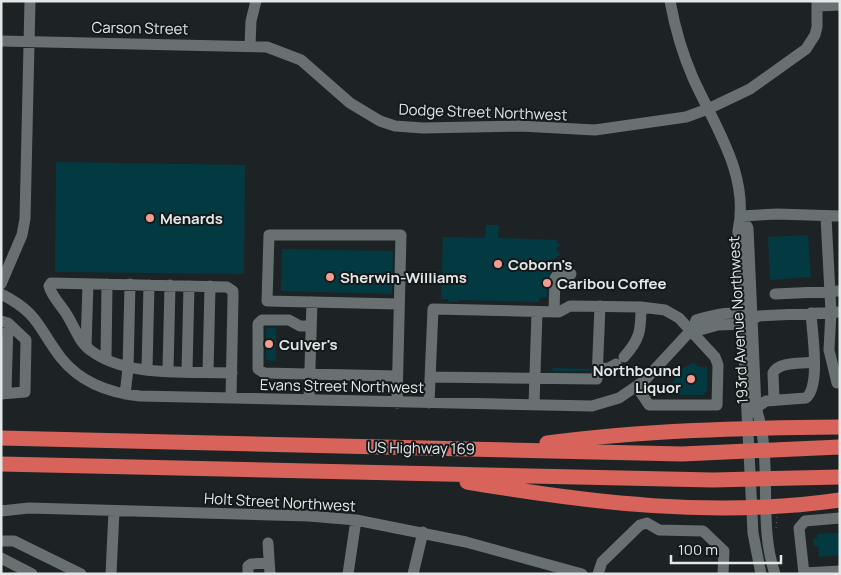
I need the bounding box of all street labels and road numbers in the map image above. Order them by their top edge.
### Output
street label: Carson Street [91,17,189,39]
street label: Dodge Street Northwest [398,99,568,125]
street label: 193rd Avenue Northwest [723,235,753,405]
street label: Evans Street Northwest [260,374,424,398]
street label: US Highway 169 [367,437,475,459]
street label: Holt Street Northwest [204,488,356,516]

